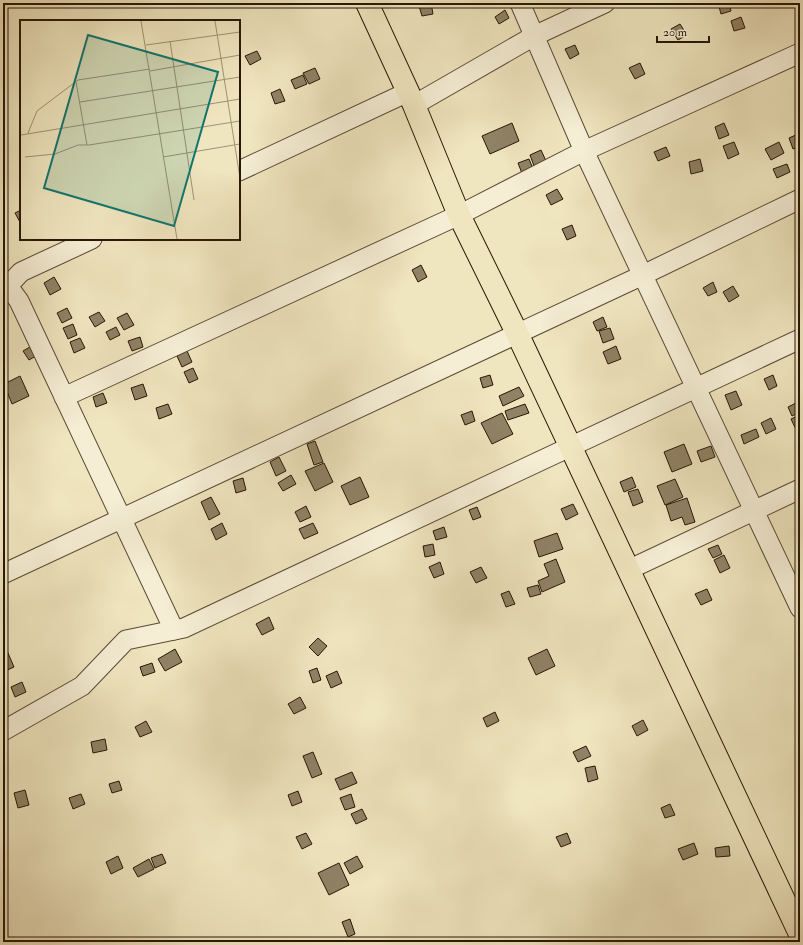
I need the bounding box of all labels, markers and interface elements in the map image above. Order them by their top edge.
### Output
scale bar [657,18,709,44]
inset map [20,20,240,240]
text: 20 m [663,25,688,40]

